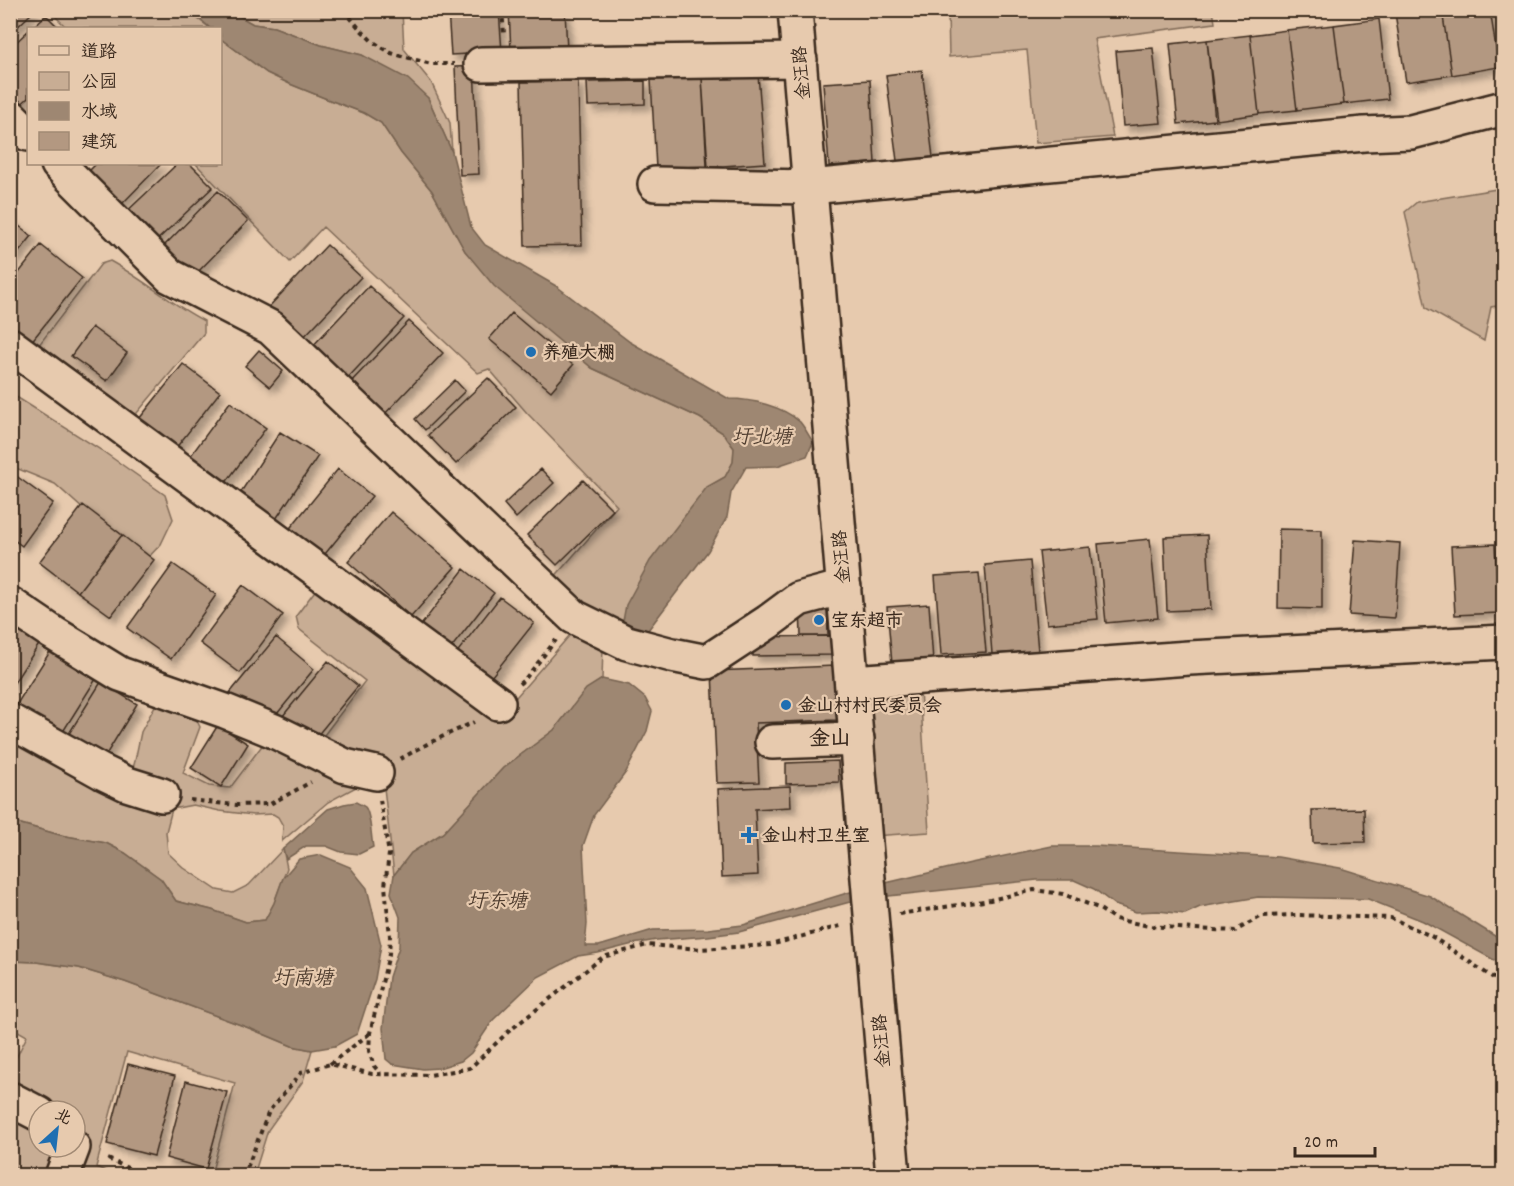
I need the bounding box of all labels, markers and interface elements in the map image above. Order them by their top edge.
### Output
legend [27,27,222,165]
text: 道路 [81,41,117,66]
street label: 金汪路 [789,45,818,101]
text: 公园 [81,71,117,96]
text: 水域 [81,101,117,126]
text: 建筑 [81,131,117,156]
place label: 养殖大棚 [543,342,615,367]
marker: 养殖大棚 [524,345,538,359]
water label: 圩北塘 [732,425,794,453]
street label: 金汪路 [829,529,858,585]
place label: 宝东超市 [831,610,903,635]
marker: 宝东超市 [812,613,826,627]
place label: 金山村村民委员会 [798,695,942,720]
marker: 金山村村民委员会 [779,698,793,712]
district label: 金山 [809,725,851,755]
place label: 金山村卫生室 [762,825,870,850]
marker: 金山村卫生室 [740,826,758,844]
water label: 圩东塘 [467,889,529,917]
water label: 圩南塘 [273,966,335,994]
street label: 金汪路 [869,1013,898,1069]
north arrow [27,1099,87,1159]
text: 北 [50,1104,75,1132]
scale bar [1295,1120,1374,1158]
text: 20 m [1304,1131,1338,1156]

